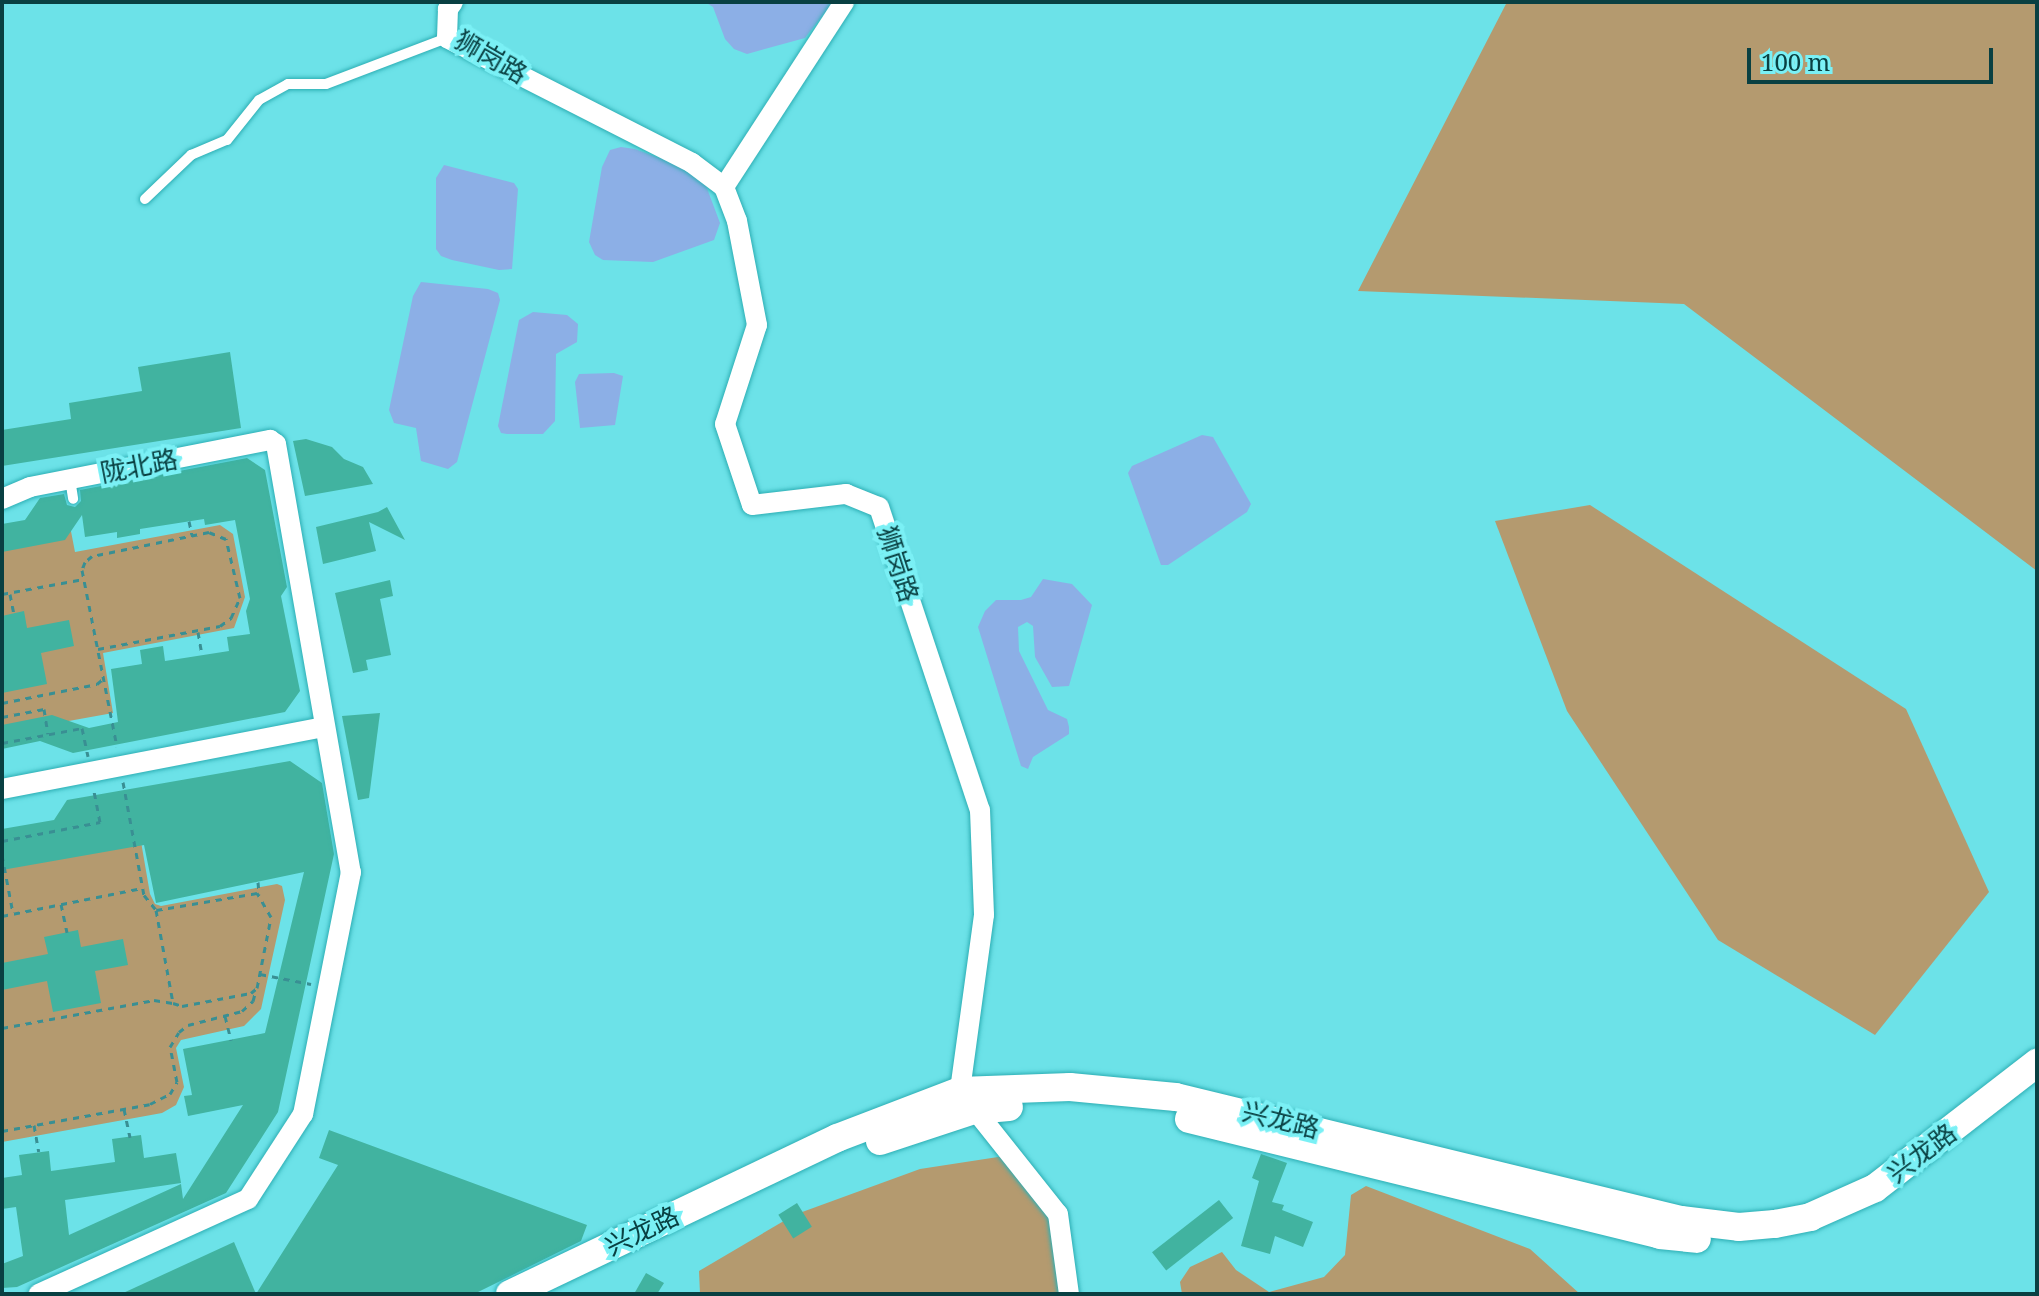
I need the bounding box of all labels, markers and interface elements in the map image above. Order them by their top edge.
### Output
street label: 狮岗路 [449,24,533,90]
scale bar [1751,32,1997,82]
text: 100 m [1761,45,1830,78]
street label: 陇北路 [98,443,180,489]
street label: 狮岗路 [871,522,925,606]
street label: 兴龙路 [1239,1095,1323,1145]
street label: 兴龙路 [1881,1117,1963,1189]
street label: 兴龙路 [600,1200,684,1262]

